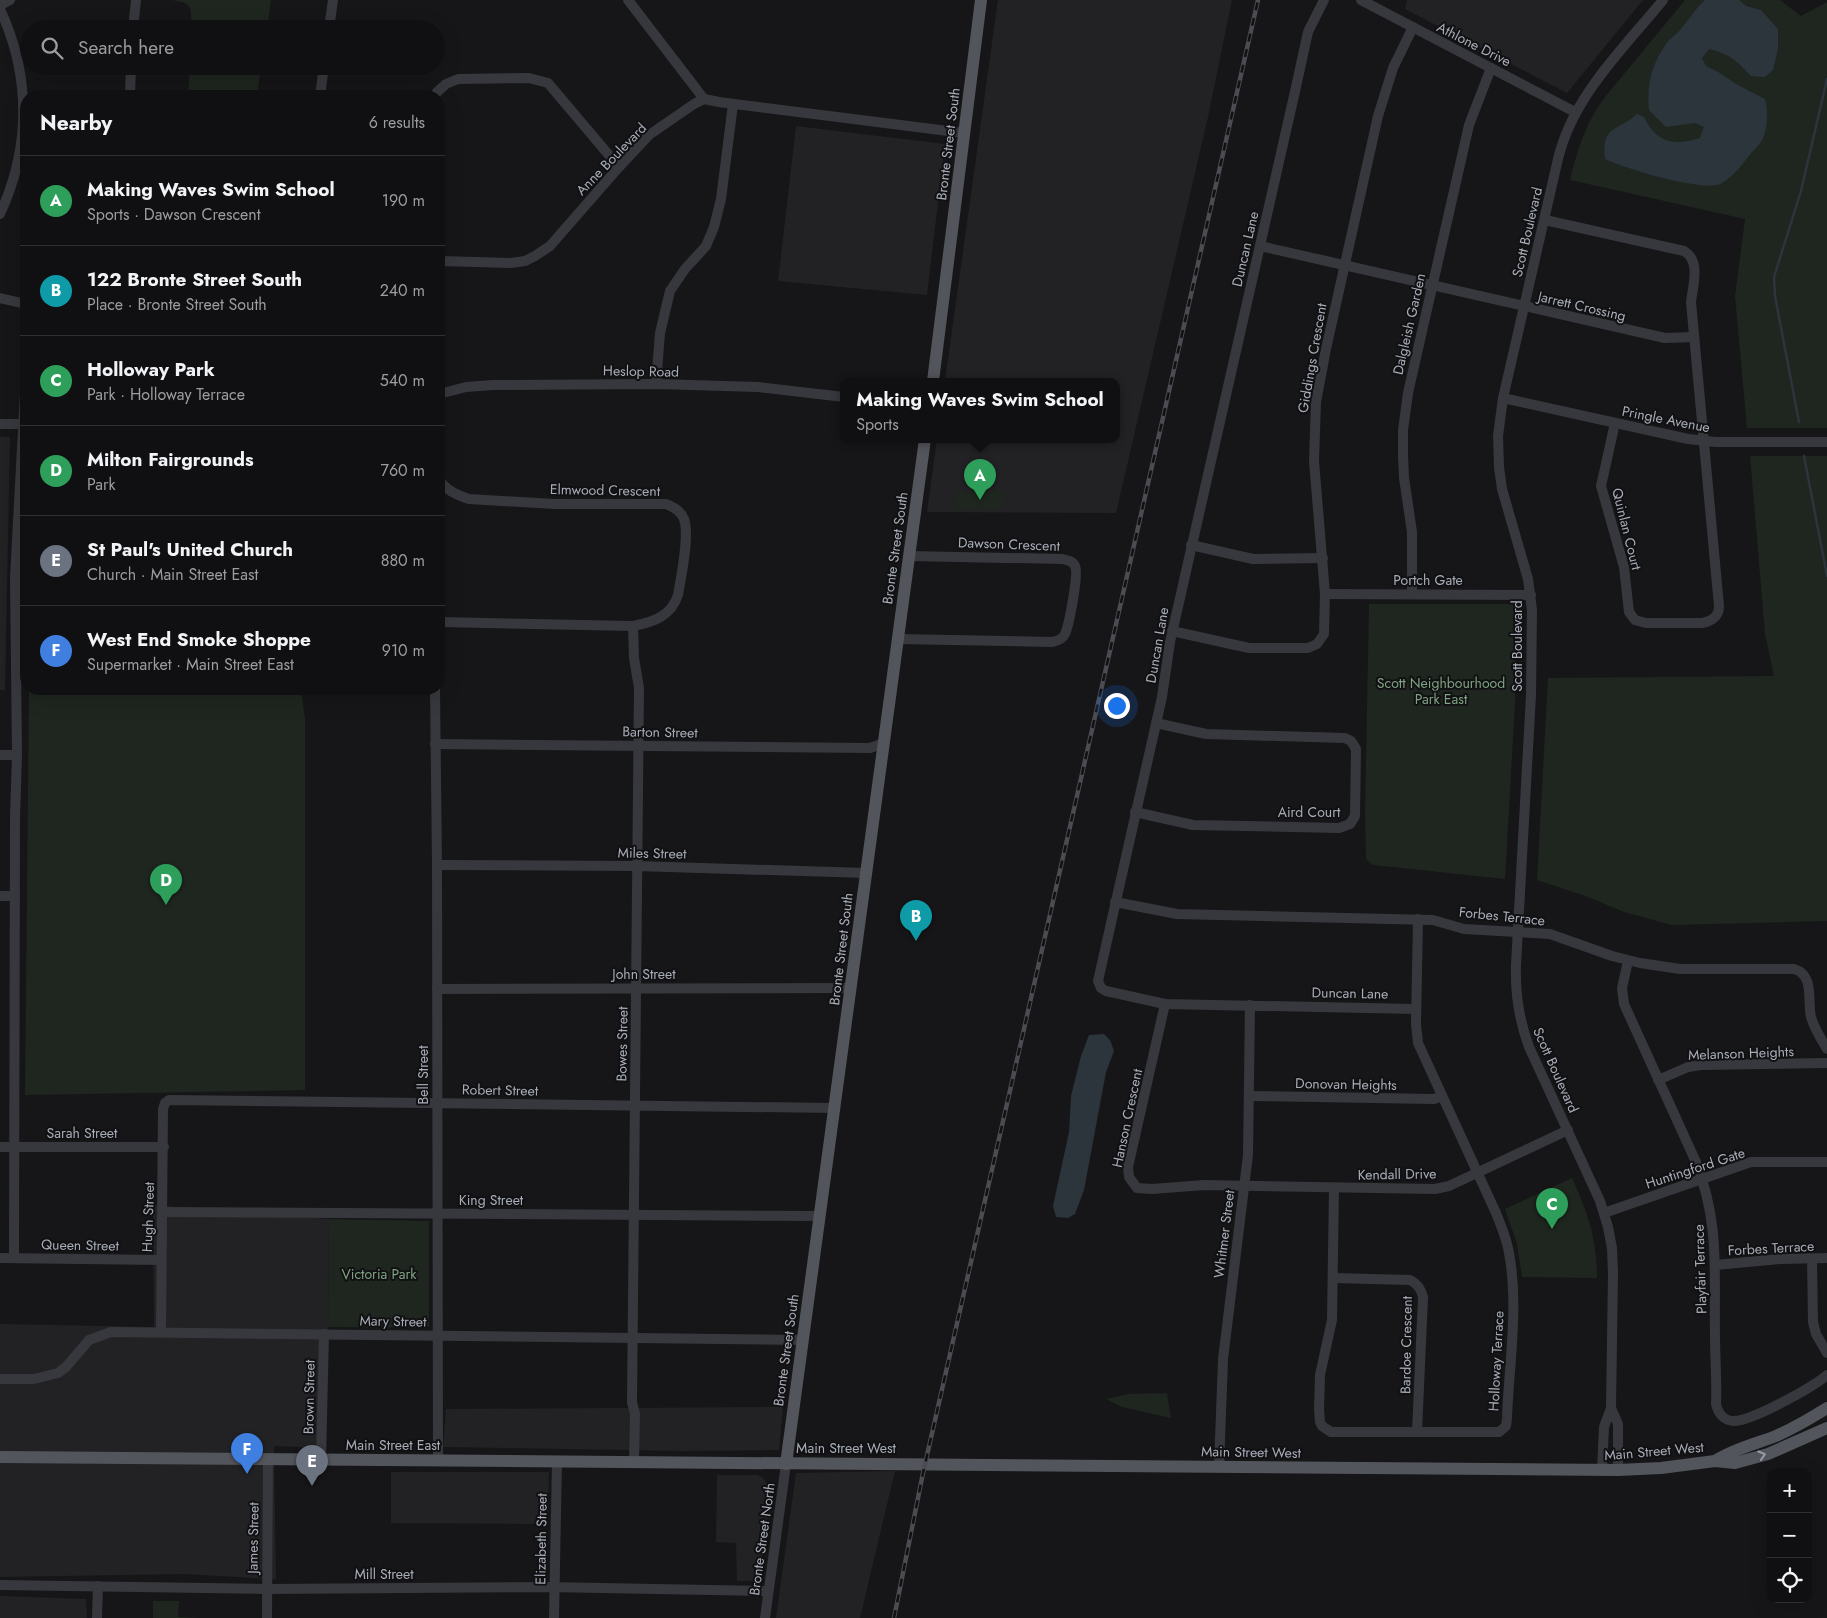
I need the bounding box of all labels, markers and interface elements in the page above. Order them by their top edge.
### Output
street label: Athlone Drive [1434,17,1514,71]
search box [20,20,445,75]
icon: search [38,34,66,62]
text: Search here [78,34,174,61]
street label: Bronte Street South [931,87,965,201]
text: Nearby [40,108,112,138]
text: 6 results [369,111,425,134]
street label: Anne Boulevard [571,118,651,200]
text: Making Waves Swim School [87,176,335,203]
street label: Scott Boulevard [1507,185,1547,279]
text: A [50,189,62,212]
text: 190 m [382,189,425,212]
text: Sports · Dawson Crescent [87,203,261,226]
street label: Duncan Lane [1227,209,1263,289]
text: 122 Bronte Street South [87,266,302,293]
street label: Dalgleish Garden [1388,271,1430,377]
text: B [51,279,61,302]
text: 240 m [380,279,425,302]
street label: Jarrett Crossing [1534,286,1628,326]
text: Place · Bronte Street South [87,293,267,316]
street label: Giddings Crescent [1293,301,1332,414]
text: Holloway Park [87,356,215,383]
street label: Heslop Road [603,360,679,382]
text: C [50,369,62,392]
text: 540 m [380,369,425,392]
popup [840,378,1120,443]
text: Park · Holloway Terrace [87,383,245,406]
text: Making Waves Swim School [856,386,1104,413]
street label: Pringle Avenue [1620,401,1712,437]
text: Sports [856,413,899,436]
text: Milton Fairgrounds [87,446,254,473]
text: D [50,459,62,482]
text: 760 m [381,459,425,482]
pin: A [964,459,996,500]
text: Park [87,473,116,496]
street label: Elmwood Crescent [550,479,661,501]
street label: Quinlan Court [1607,486,1647,573]
street label: Bronte Street South [877,491,913,605]
street label: Dawson Crescent [958,532,1061,556]
text: St Paul's United Church [87,536,293,563]
text: E [51,549,61,572]
text: 880 m [381,549,425,572]
text: Church · Main Street East [87,563,258,586]
street label: Portch Gate [1393,570,1463,590]
street label: Scott Boulevard [1507,600,1527,692]
street label: Duncan Lane [1140,605,1174,685]
text: West End Smoke Shoppe [87,626,311,653]
text: F [52,639,60,662]
text: 910 m [382,639,425,662]
text: Supermarket · Main Street East [87,653,294,676]
park label: Scott Neighbourhood Park East [1377,673,1505,709]
your location [1104,693,1130,719]
street label: Barton Street [622,721,698,743]
street label: Aird Court [1278,802,1341,822]
street label: Miles Street [618,842,687,864]
pin: D [150,864,182,905]
street label: Bronte Street South [824,892,858,1006]
pin: B [900,900,932,941]
street label: Forbes Terrace [1458,902,1546,930]
street label: John Street [610,964,676,984]
street label: Duncan Lane [1311,982,1389,1004]
street label: Bowes Street [611,1006,633,1082]
street label: Scott Boulevard [1528,1024,1584,1116]
street label: Melanson Heights [1688,1041,1795,1065]
street label: Bell Street [413,1045,433,1105]
street label: Hanson Crescent [1107,1066,1147,1169]
street label: Donovan Heights [1295,1073,1397,1095]
street label: Robert Street [462,1079,539,1101]
street label: Sarah Street [47,1123,118,1143]
street label: Huntingford Gate [1643,1142,1747,1194]
street label: Kendall Drive [1358,1163,1436,1185]
street label: Hugh Street [137,1181,159,1252]
street label: Whitmer Street [1209,1188,1239,1279]
pin: C [1536,1188,1568,1229]
street label: King Street [459,1190,524,1210]
street label: Playfair Terrace [1688,1224,1712,1314]
street label: Queen Street [41,1234,120,1256]
street label: Forbes Terrace [1727,1236,1815,1260]
park label: Victoria Park [342,1264,417,1284]
street label: Bronte Street South [768,1293,804,1407]
street label: Bardoe Crescent [1395,1295,1417,1394]
street label: Mary Street [359,1310,427,1332]
street label: Holloway Terrace [1483,1310,1509,1412]
street label: Brown Street [298,1359,320,1434]
pin: F [231,1433,263,1474]
street label: Main Street East [346,1435,441,1455]
street label: Main Street West [1603,1437,1705,1465]
street label: Main Street West [796,1438,897,1458]
street label: Main Street West [1201,1441,1302,1463]
pin: E [296,1445,328,1486]
one-way arrow [1758,1451,1766,1461]
map controls [1767,1468,1812,1603]
button: + [1767,1468,1812,1513]
street label: Bronte Street North [744,1481,780,1597]
street label: Elizabeth Street [530,1493,552,1585]
street label: James Street [242,1501,264,1576]
button: − [1767,1513,1812,1558]
button: locate [1767,1558,1812,1603]
street label: Mill Street [354,1564,414,1584]

